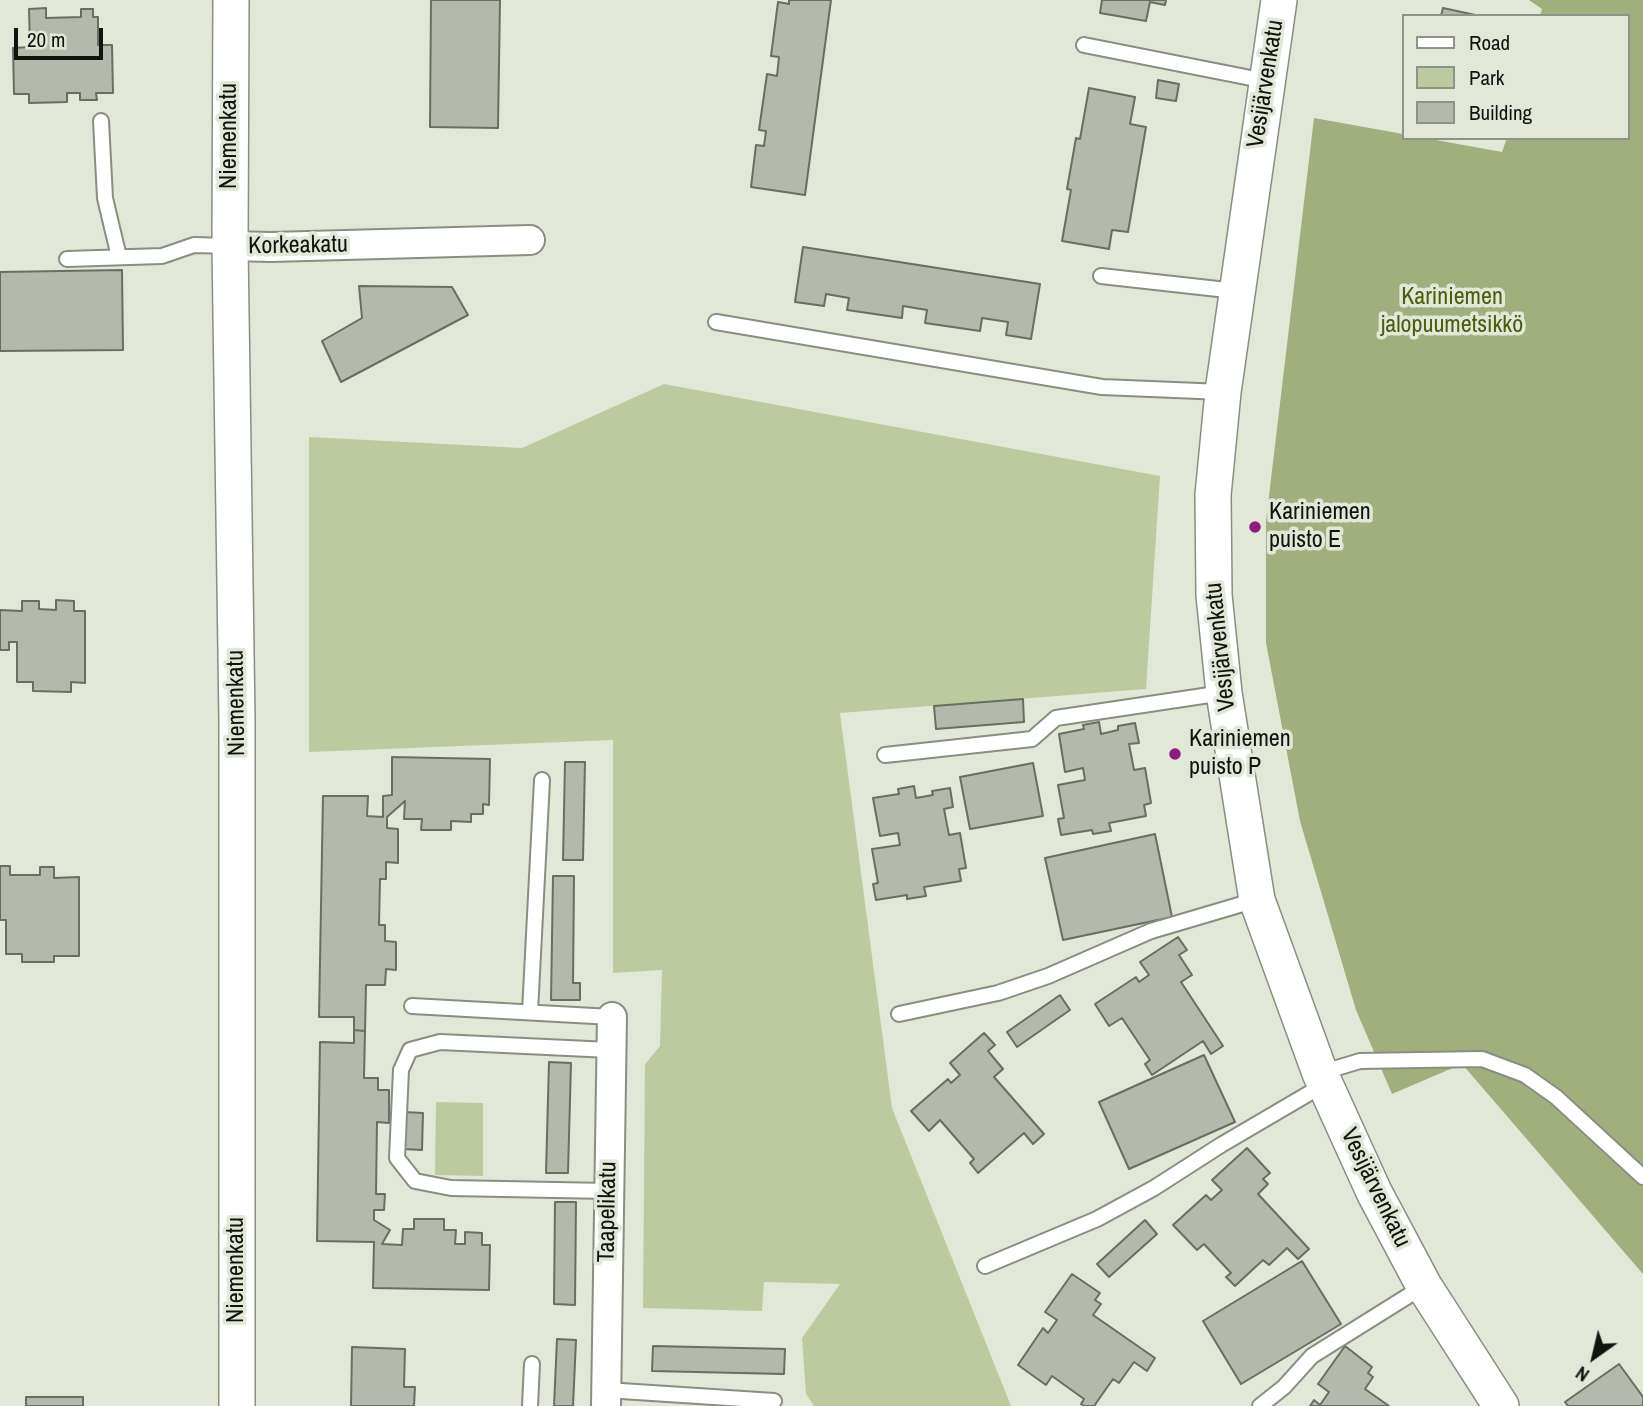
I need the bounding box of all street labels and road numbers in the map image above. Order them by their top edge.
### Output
street label: Vesijärvenkatu [1242,18,1290,150]
street label: Niemenkatu [216,83,244,189]
street label: Korkeakatu [248,231,348,261]
street label: Vesijärvenkatu [1200,581,1242,713]
street label: Niemenkatu [222,650,252,756]
street label: Vesijärvenkatu [1334,1124,1416,1252]
street label: Taapelikatu [593,1161,623,1263]
street label: Niemenkatu [223,1217,251,1323]

